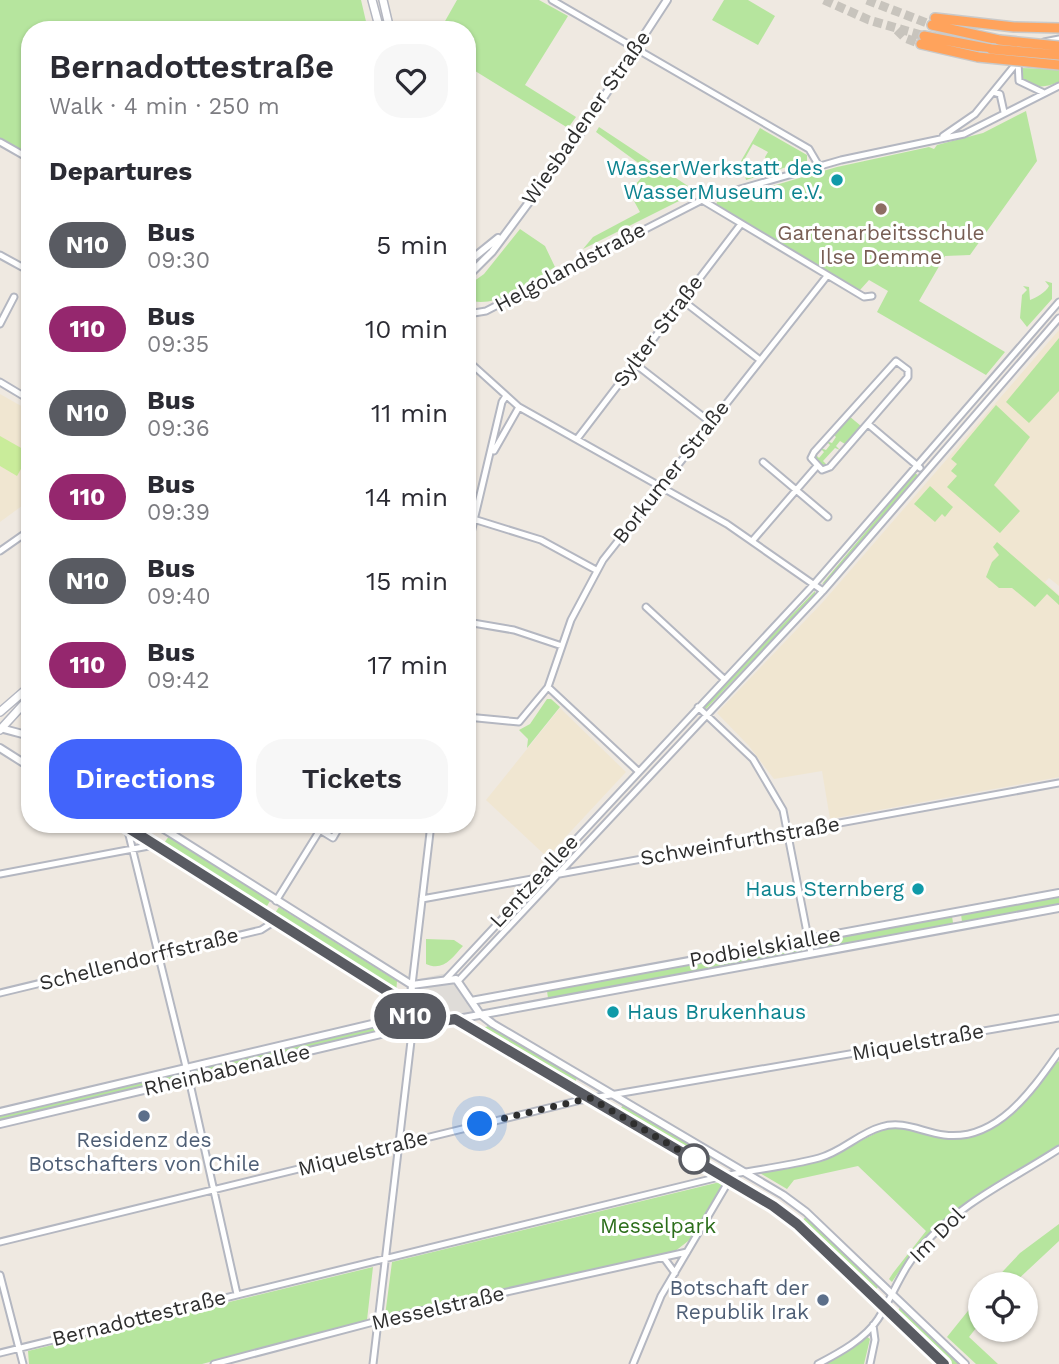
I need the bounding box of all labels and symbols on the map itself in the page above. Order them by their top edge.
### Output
street label: Wiesbadener Straße [516,26,655,210]
place label: WasserWerkstatt des WasserMuseum e.V. [606,155,823,204]
marker: WasserWerkstatt des WasserMuseum e.V. [829,172,845,188]
marker: Gartenarbeitsschule Ilse Demme [873,201,889,217]
street label: Helgolandstraße [490,216,649,317]
place label: Gartenarbeitsschule Ilse Demme [777,220,985,269]
street label: Sylter Straße [607,270,708,391]
street label: Borkumer Straße [607,395,734,548]
street label: Schweinfurthstraße [638,811,841,870]
street label: Lentzeallee [484,829,583,932]
place label: Haus Sternberg [745,876,905,901]
marker: Haus Sternberg [910,881,926,897]
street label: Podbielskiallee [687,921,843,972]
street label: Schellendorffstraße [37,922,241,995]
line badge: N10 [370,993,450,1039]
place label: Haus Brukenhaus [627,999,806,1024]
marker: Haus Brukenhaus [605,1004,621,1020]
street label: Miquelstraße [850,1018,986,1065]
street label: Rheinbabenallee [141,1038,312,1101]
your location [462,1106,497,1141]
marker: Residenz des Botschafters von Chile [136,1108,152,1124]
street label: Miquelstraße [295,1124,431,1181]
place label: Residenz des Botschafters von Chile [28,1127,260,1176]
unlabelled marker [679,1144,709,1174]
street label: Im Dol [904,1202,970,1267]
park label: Messelpark [600,1213,716,1238]
place label: Botschaft der Republik Irak [669,1275,809,1324]
street label: Messelstraße [369,1280,507,1335]
street label: Bernadottestraße [49,1284,228,1351]
marker: Botschaft der Republik Irak [815,1292,831,1308]

